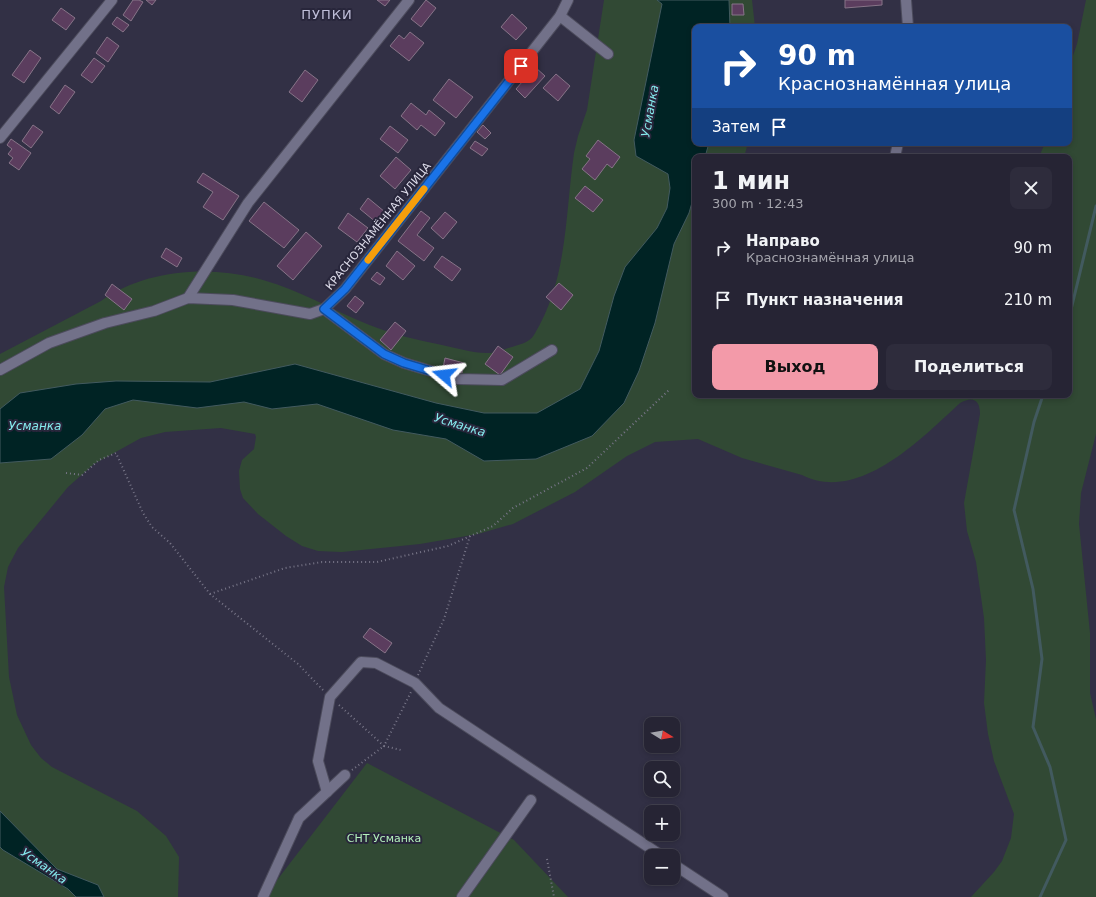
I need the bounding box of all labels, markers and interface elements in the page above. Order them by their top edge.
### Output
district label: ПУПКИ [301,7,353,22]
text: 90 m [778,39,856,72]
icon: right [712,40,764,92]
pin [504,49,538,83]
icon: arrive [510,55,532,77]
text: Краснознамённая улица [778,73,1011,94]
water label: Усманка [639,84,661,138]
icon: arrive [768,116,790,138]
text: Затем [712,118,760,136]
street label: КРАСНОЗНАМЁННАЯ УЛИЦА [323,160,434,293]
text: 1 мин [712,167,790,195]
button: close [1010,167,1052,209]
text: 300 m · 12:43 [712,196,803,211]
text: Направо [746,232,820,250]
icon: right [712,237,734,259]
text: 90 m [1014,239,1052,257]
text: Краснознамённая улица [746,250,914,265]
icon: arrive [712,289,734,311]
text: Пункт назначения [746,291,903,309]
text: 210 m [1004,291,1052,309]
button: Выход [712,344,878,390]
button: Поделиться [886,344,1052,390]
position arrow [423,354,465,396]
water label: Усманка [433,411,487,439]
water label: Усманка [9,419,61,433]
north arrow [644,717,680,753]
map controls [644,717,680,885]
button: search [644,761,680,797]
button: + [644,805,680,841]
park label: СНТ Усманка [347,832,421,845]
water label: Усманка [18,845,70,887]
button: − [644,849,680,885]

